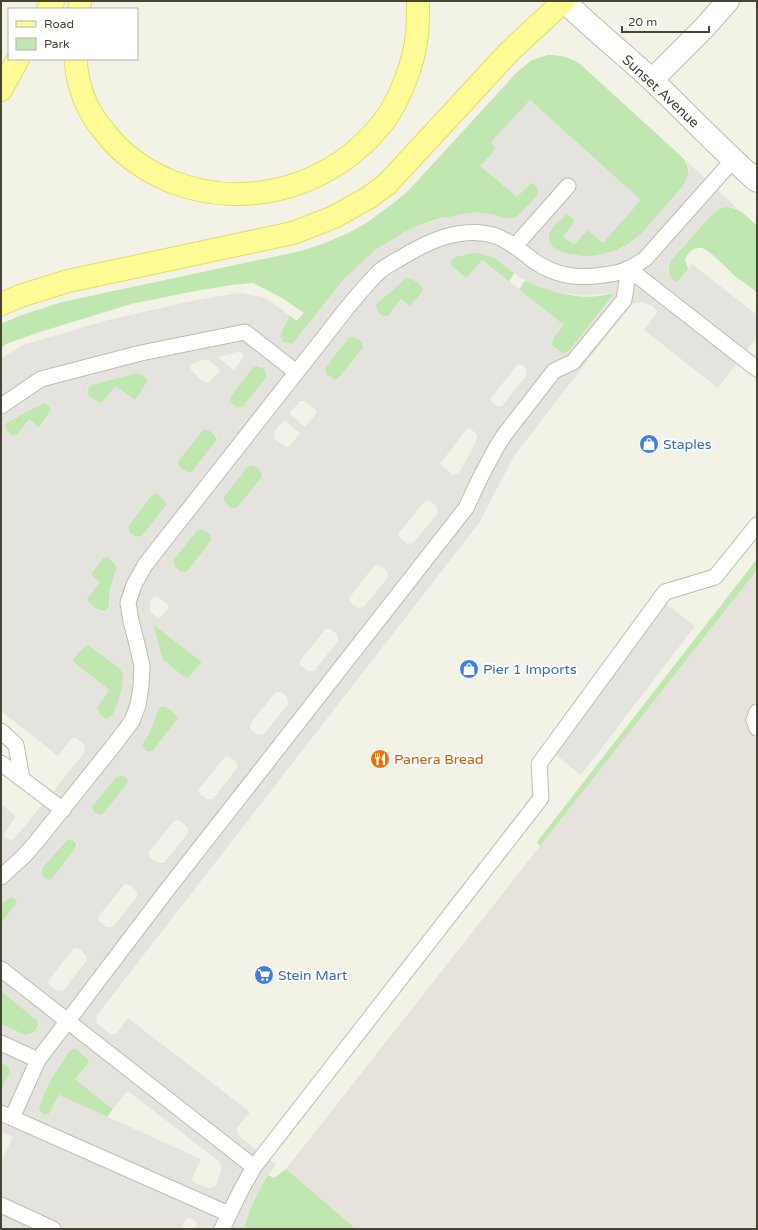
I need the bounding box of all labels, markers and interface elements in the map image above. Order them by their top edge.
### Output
legend [8,8,138,60]
scale bar [622,8,709,34]
text: 20 m [628,15,657,29]
text: Road [44,17,74,31]
text: Park [44,37,70,51]
street label: Sunset Avenue [619,51,703,131]
shop icon: Staples [638,433,660,455]
place label: Staples [663,436,712,453]
shop icon: Pier 1 Imports [458,658,480,680]
place label: Pier 1 Imports [483,661,577,678]
restaurant icon: Panera Bread [369,748,391,770]
place label: Panera Bread [394,751,484,768]
supermarket icon: Stein Mart [253,964,275,986]
place label: Stein Mart [278,967,348,984]

